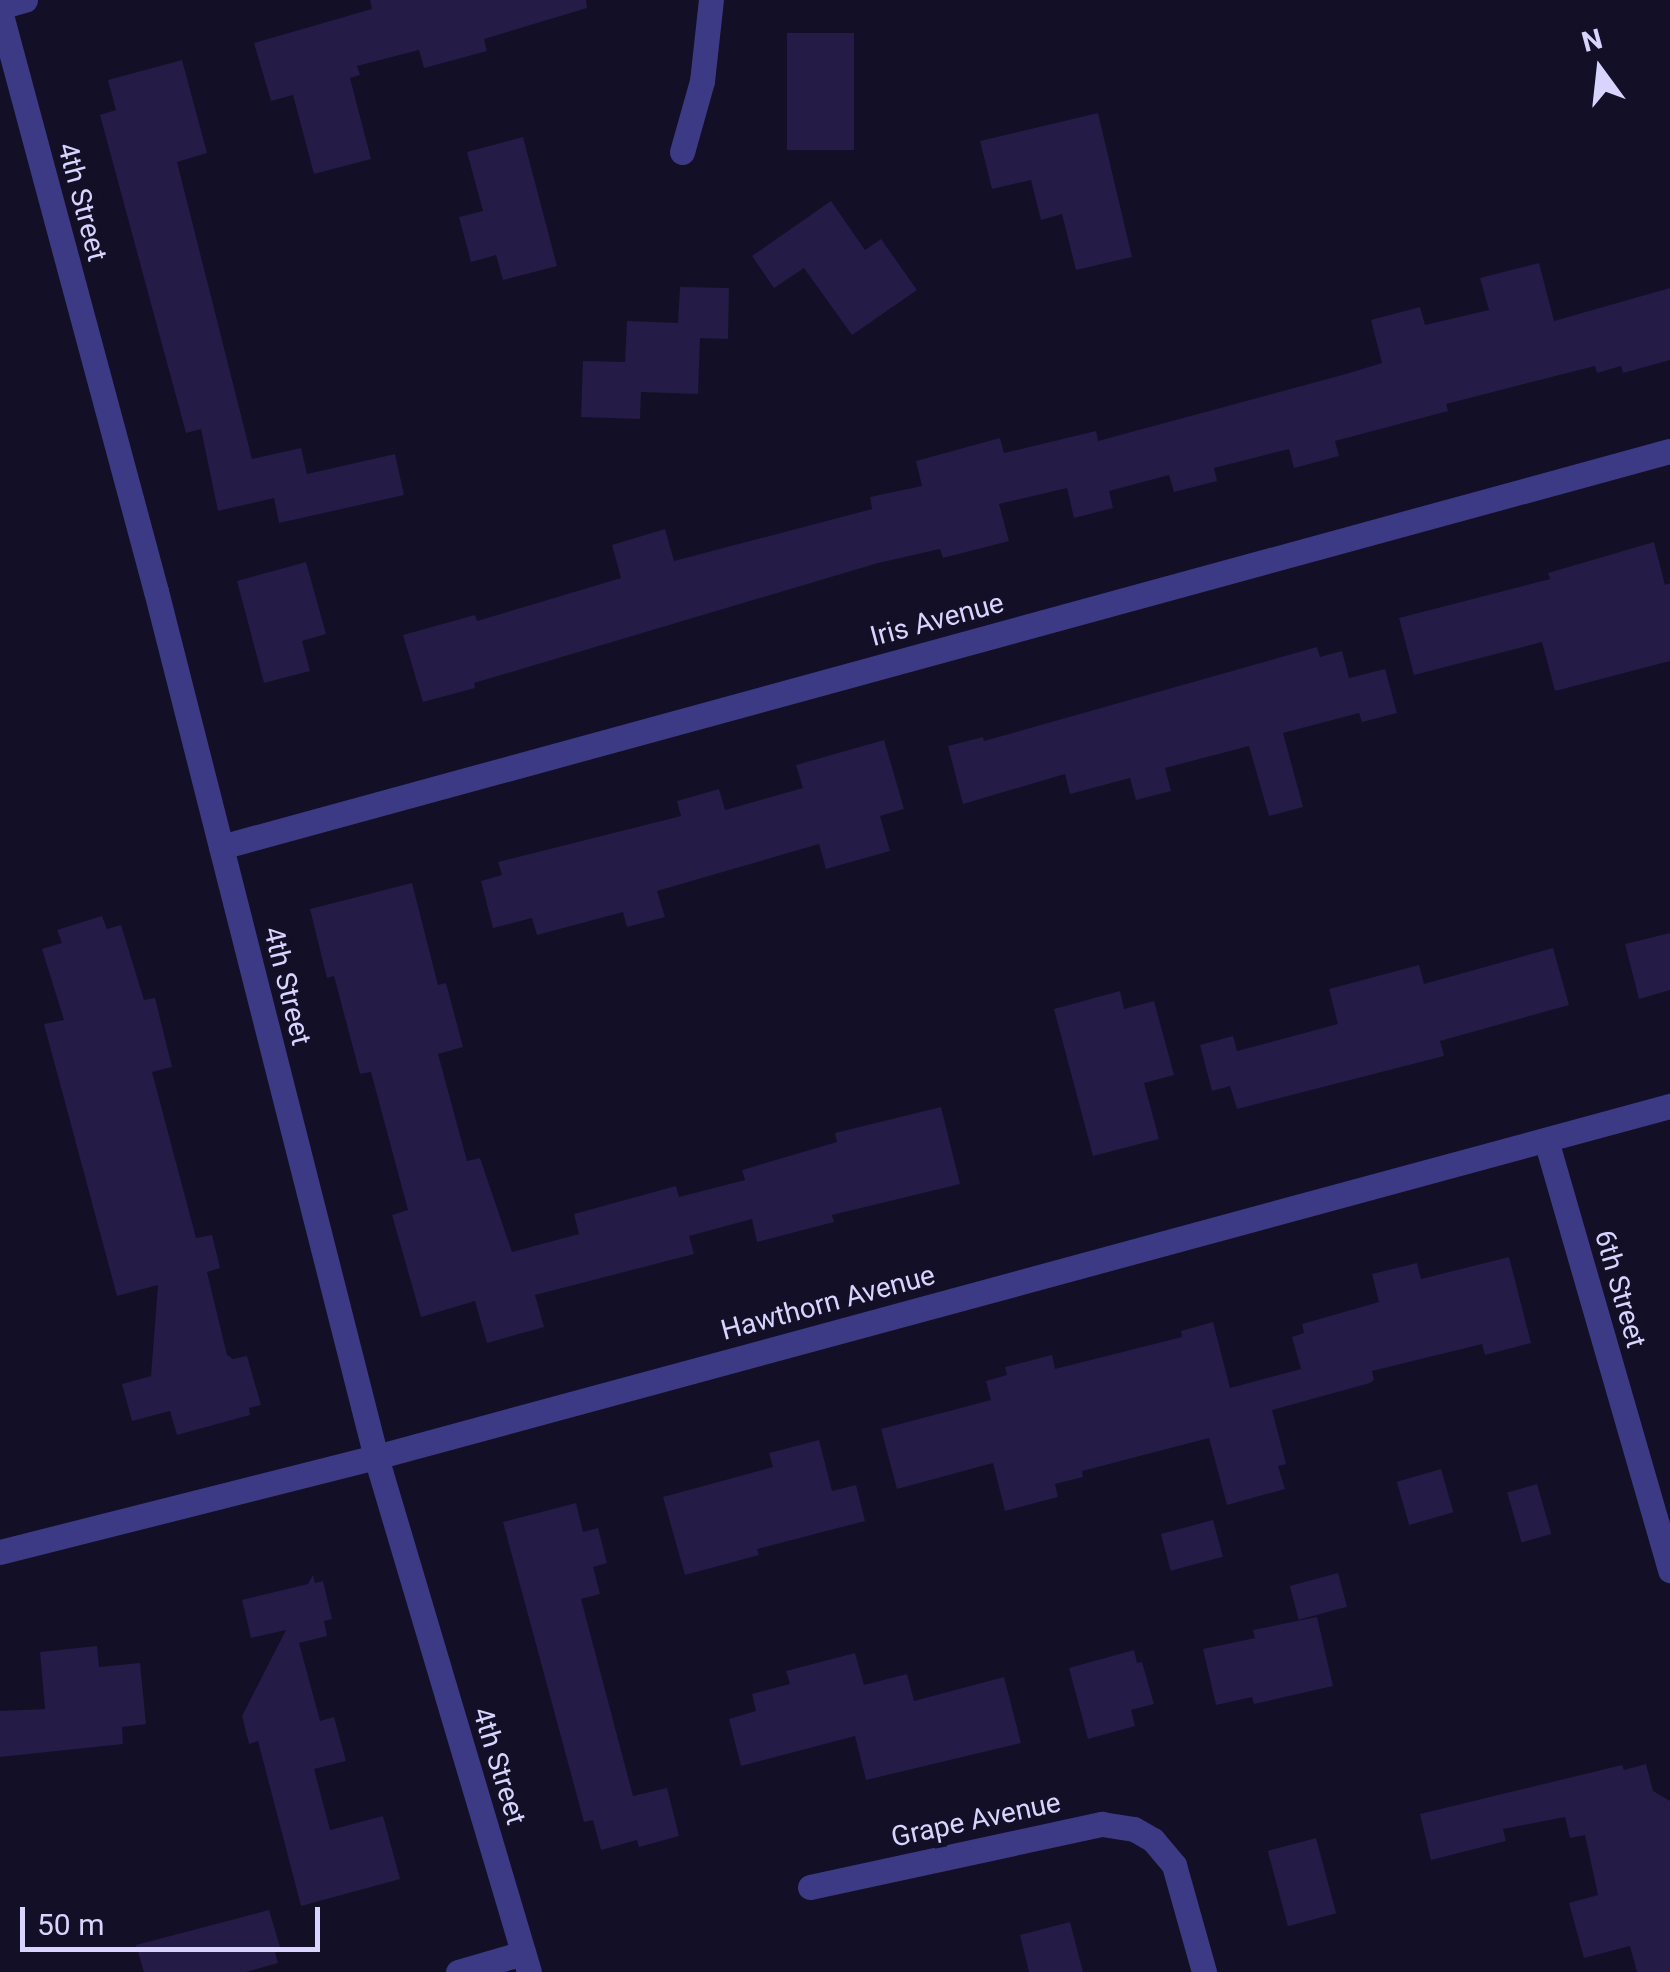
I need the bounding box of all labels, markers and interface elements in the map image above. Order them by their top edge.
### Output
north arrow [1550,20,1650,120]
text: N [1578,22,1606,59]
street label: 4th Street [50,139,114,265]
street label: Iris Avenue [867,586,1007,654]
street label: 4th Street [256,923,318,1049]
street label: 6th Street [1587,1226,1653,1352]
street label: Hawthorn Avenue [717,1258,939,1348]
street label: 4th Street [465,1703,533,1829]
street label: Grape Avenue [888,1786,1064,1854]
scale bar [25,1887,325,1949]
text: 50 m [37,1907,104,1942]

